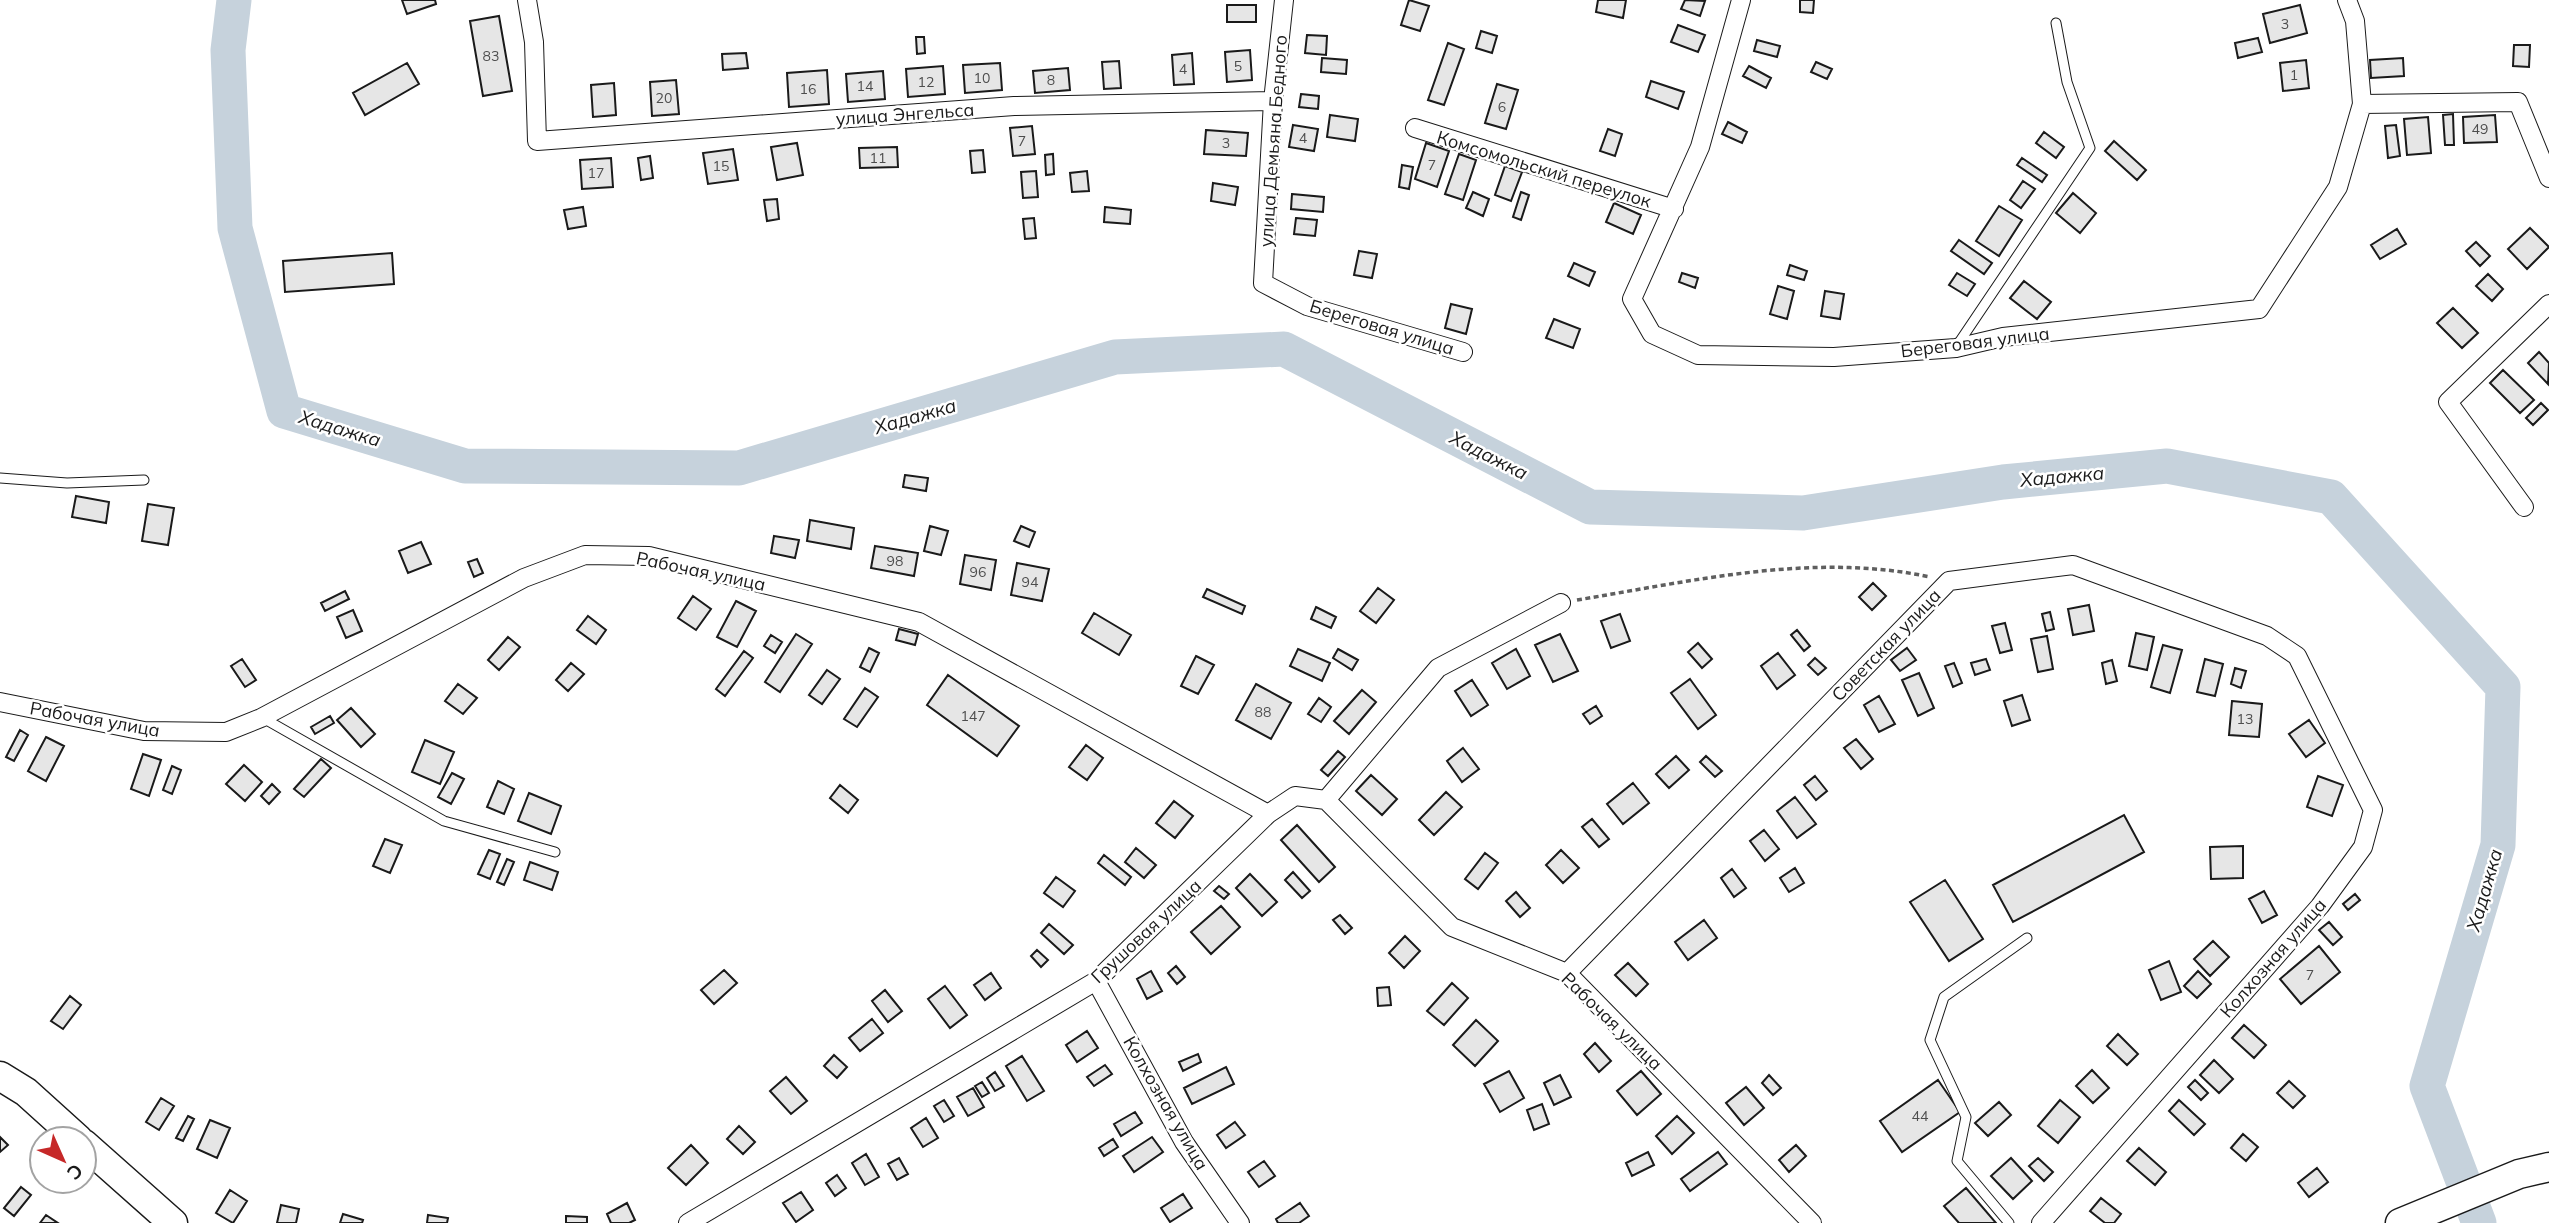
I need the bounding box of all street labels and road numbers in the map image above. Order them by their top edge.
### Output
street label: улица Демьяна Бедного [1254,34,1292,248]
street label: улица Энгельса [835,98,975,130]
street label: Комсомольский переулок [1434,125,1654,213]
street label: Береговая улица [1307,294,1457,360]
street label: Береговая улица [1899,321,2051,363]
street label: Рабочая улица [634,546,768,596]
street label: Советская улица [1826,584,1946,706]
street label: Рабочая улица [28,696,162,742]
street label: Грушовая улица [1086,874,1206,988]
street label: Колхозная улица [2215,894,2331,1022]
street label: Рабочая улица [1557,967,1667,1075]
street label: Колхозная улица [1118,1032,1214,1174]

